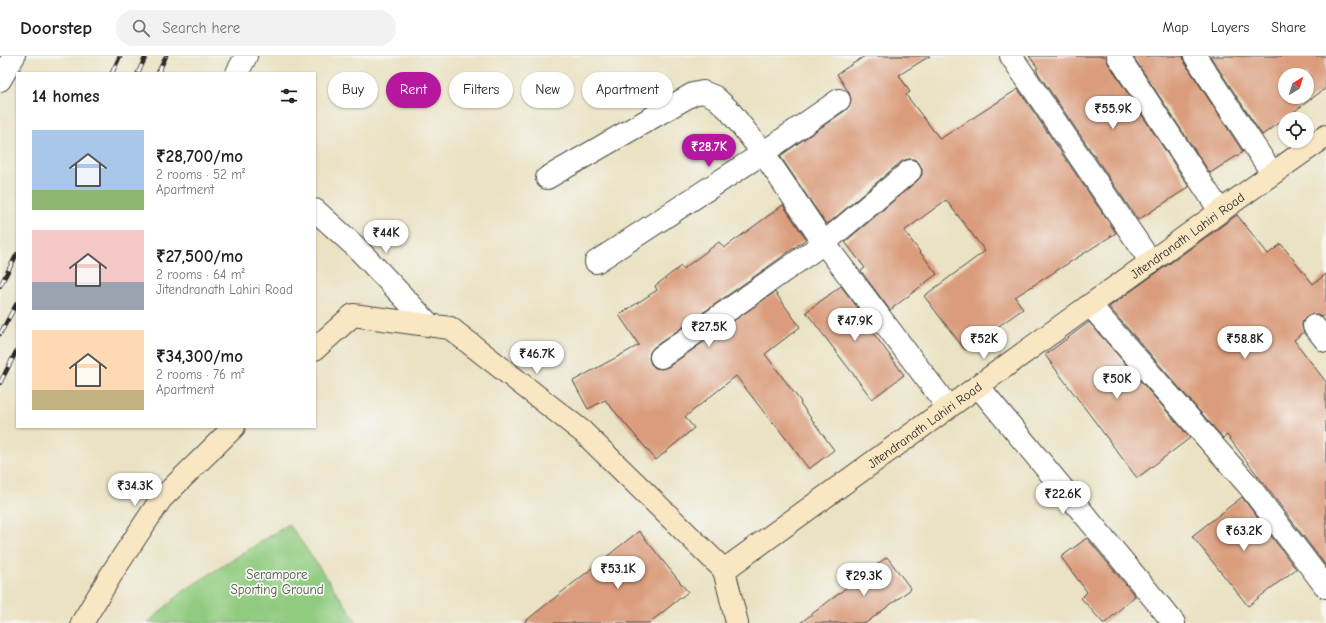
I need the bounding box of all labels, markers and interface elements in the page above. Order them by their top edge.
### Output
search box [116,10,396,46]
text: Doorstep [20,17,92,39]
icon: search [130,17,152,39]
text: Search here [162,19,240,37]
text: Map [1162,19,1189,36]
text: Layers [1211,19,1249,36]
text: Share [1271,19,1306,36]
north arrow [1278,68,1314,104]
map controls [1278,68,1314,148]
chip: Buy [328,72,378,108]
chip: Rent [386,72,441,108]
chip: Filters [449,72,513,108]
chip: New [521,72,574,108]
chip: Apartment [582,72,673,108]
icon: filters [278,85,300,107]
text: 14 homes [32,87,99,106]
pin: ₹55.9K [1080,96,1146,130]
text: ₹55.9K [1094,101,1132,116]
button: locate [1278,112,1314,148]
pin: ₹28.7K [676,134,742,168]
text: ₹28.7K [691,139,727,154]
icon: home [64,146,112,194]
text: ₹28,700/mo [156,147,243,166]
text: 2 rooms · 52 m² [156,167,245,182]
text: Apartment [156,182,214,197]
street label: Jitendranath Lahiri Road [1127,189,1247,282]
pin: ₹44K [362,220,410,254]
text: ₹44K [373,225,399,240]
icon: home [64,246,112,294]
text: ₹27,500/mo [156,247,243,266]
text: 2 rooms · 64 m² [156,267,245,282]
text: Jitendranath Lahiri Road [156,282,293,297]
pin: ₹47.9K [822,308,888,342]
text: ₹47.9K [837,313,873,328]
pin: ₹27.5K [676,314,742,348]
text: ₹27.5K [691,319,727,334]
pin: ₹52K [960,326,1008,360]
pin: ₹58.8K [1212,326,1278,360]
text: ₹52K [970,331,998,346]
text: ₹58.8K [1226,331,1264,346]
pin: ₹46.7K [504,341,570,375]
icon: home [64,346,112,394]
text: ₹46.7K [519,346,555,361]
text: ₹34,300/mo [156,347,243,366]
pin: ₹50K [1093,366,1141,400]
text: 2 rooms · 76 m² [156,367,244,382]
text: ₹50K [1102,371,1132,386]
street label: Jitendranath Lahiri Road [865,379,984,471]
text: Apartment [156,382,214,397]
pin: ₹34.3K [102,473,168,507]
text: ₹34.3K [117,478,153,493]
pin: ₹22.6K [1030,481,1096,515]
text: ₹22.6K [1045,486,1081,501]
pin: ₹63.2K [1211,518,1277,552]
text: ₹63.2K [1226,523,1262,538]
pin: ₹53.1K [585,556,651,590]
text: ₹53.1K [600,561,636,576]
pin: ₹29.3K [831,563,897,597]
park label: Serampore Sporting Ground [230,567,324,597]
text: ₹29.3K [846,568,882,583]

